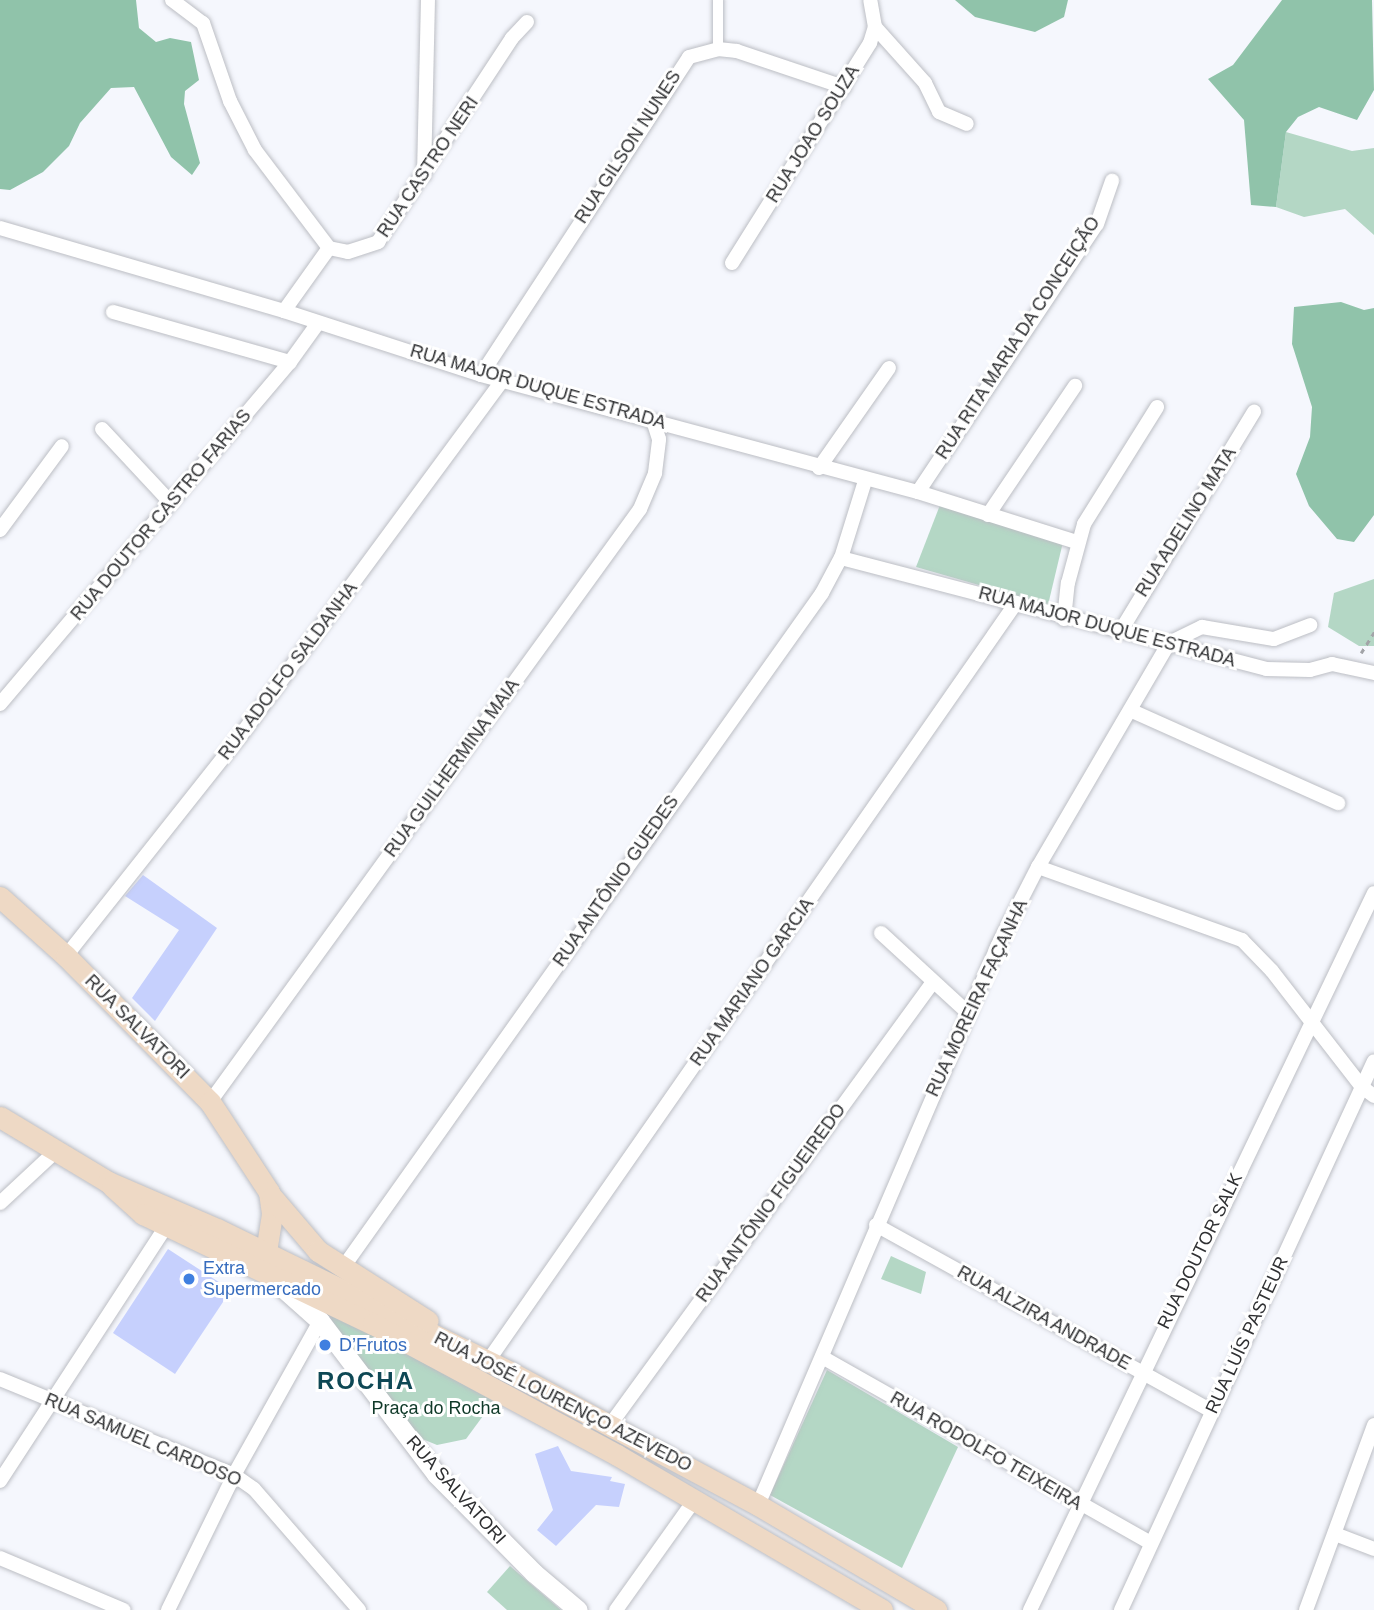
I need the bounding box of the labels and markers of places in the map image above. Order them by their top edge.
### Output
place label: Extra Supermercado [203,1258,321,1300]
marker: Extra Supermercado [181,1271,197,1287]
place label: D’Frutos [339,1334,407,1356]
marker: D’Frutos [317,1337,333,1353]

